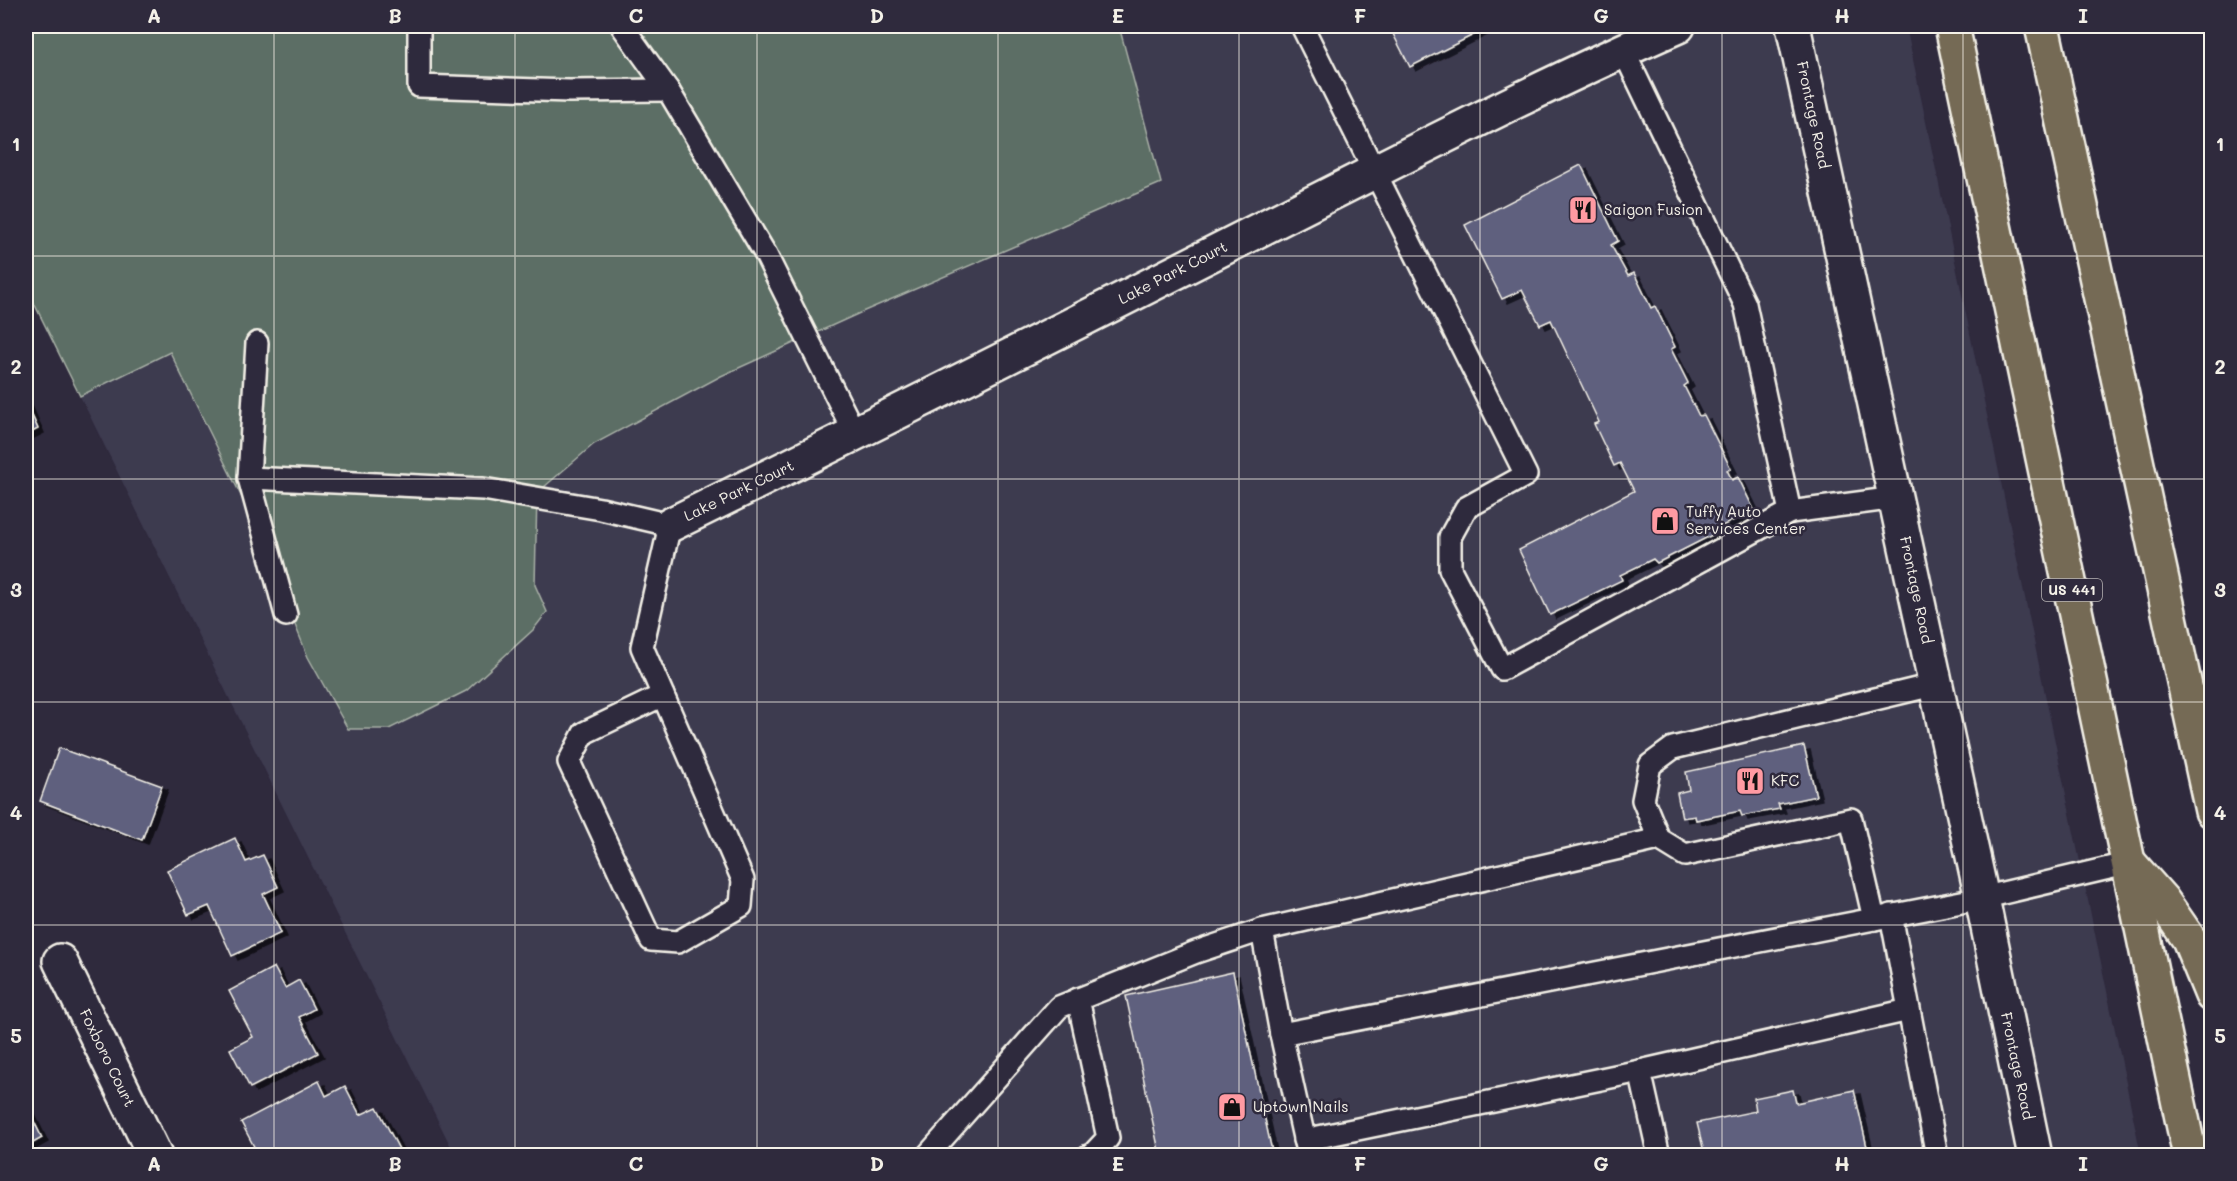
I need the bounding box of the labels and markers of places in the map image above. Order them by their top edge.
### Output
restaurant icon: Saigon Fusion [1567,194,1599,226]
place label: Saigon Fusion [1604,199,1703,219]
place label: Tuffy Auto Services Center [1686,501,1806,538]
shop icon: Tuffy Auto Services Center [1649,505,1681,537]
restaurant icon: KFC [1734,765,1766,797]
place label: KFC [1771,770,1799,790]
shop icon: Uptown Nails [1216,1091,1248,1123]
place label: Uptown Nails [1253,1096,1349,1116]

